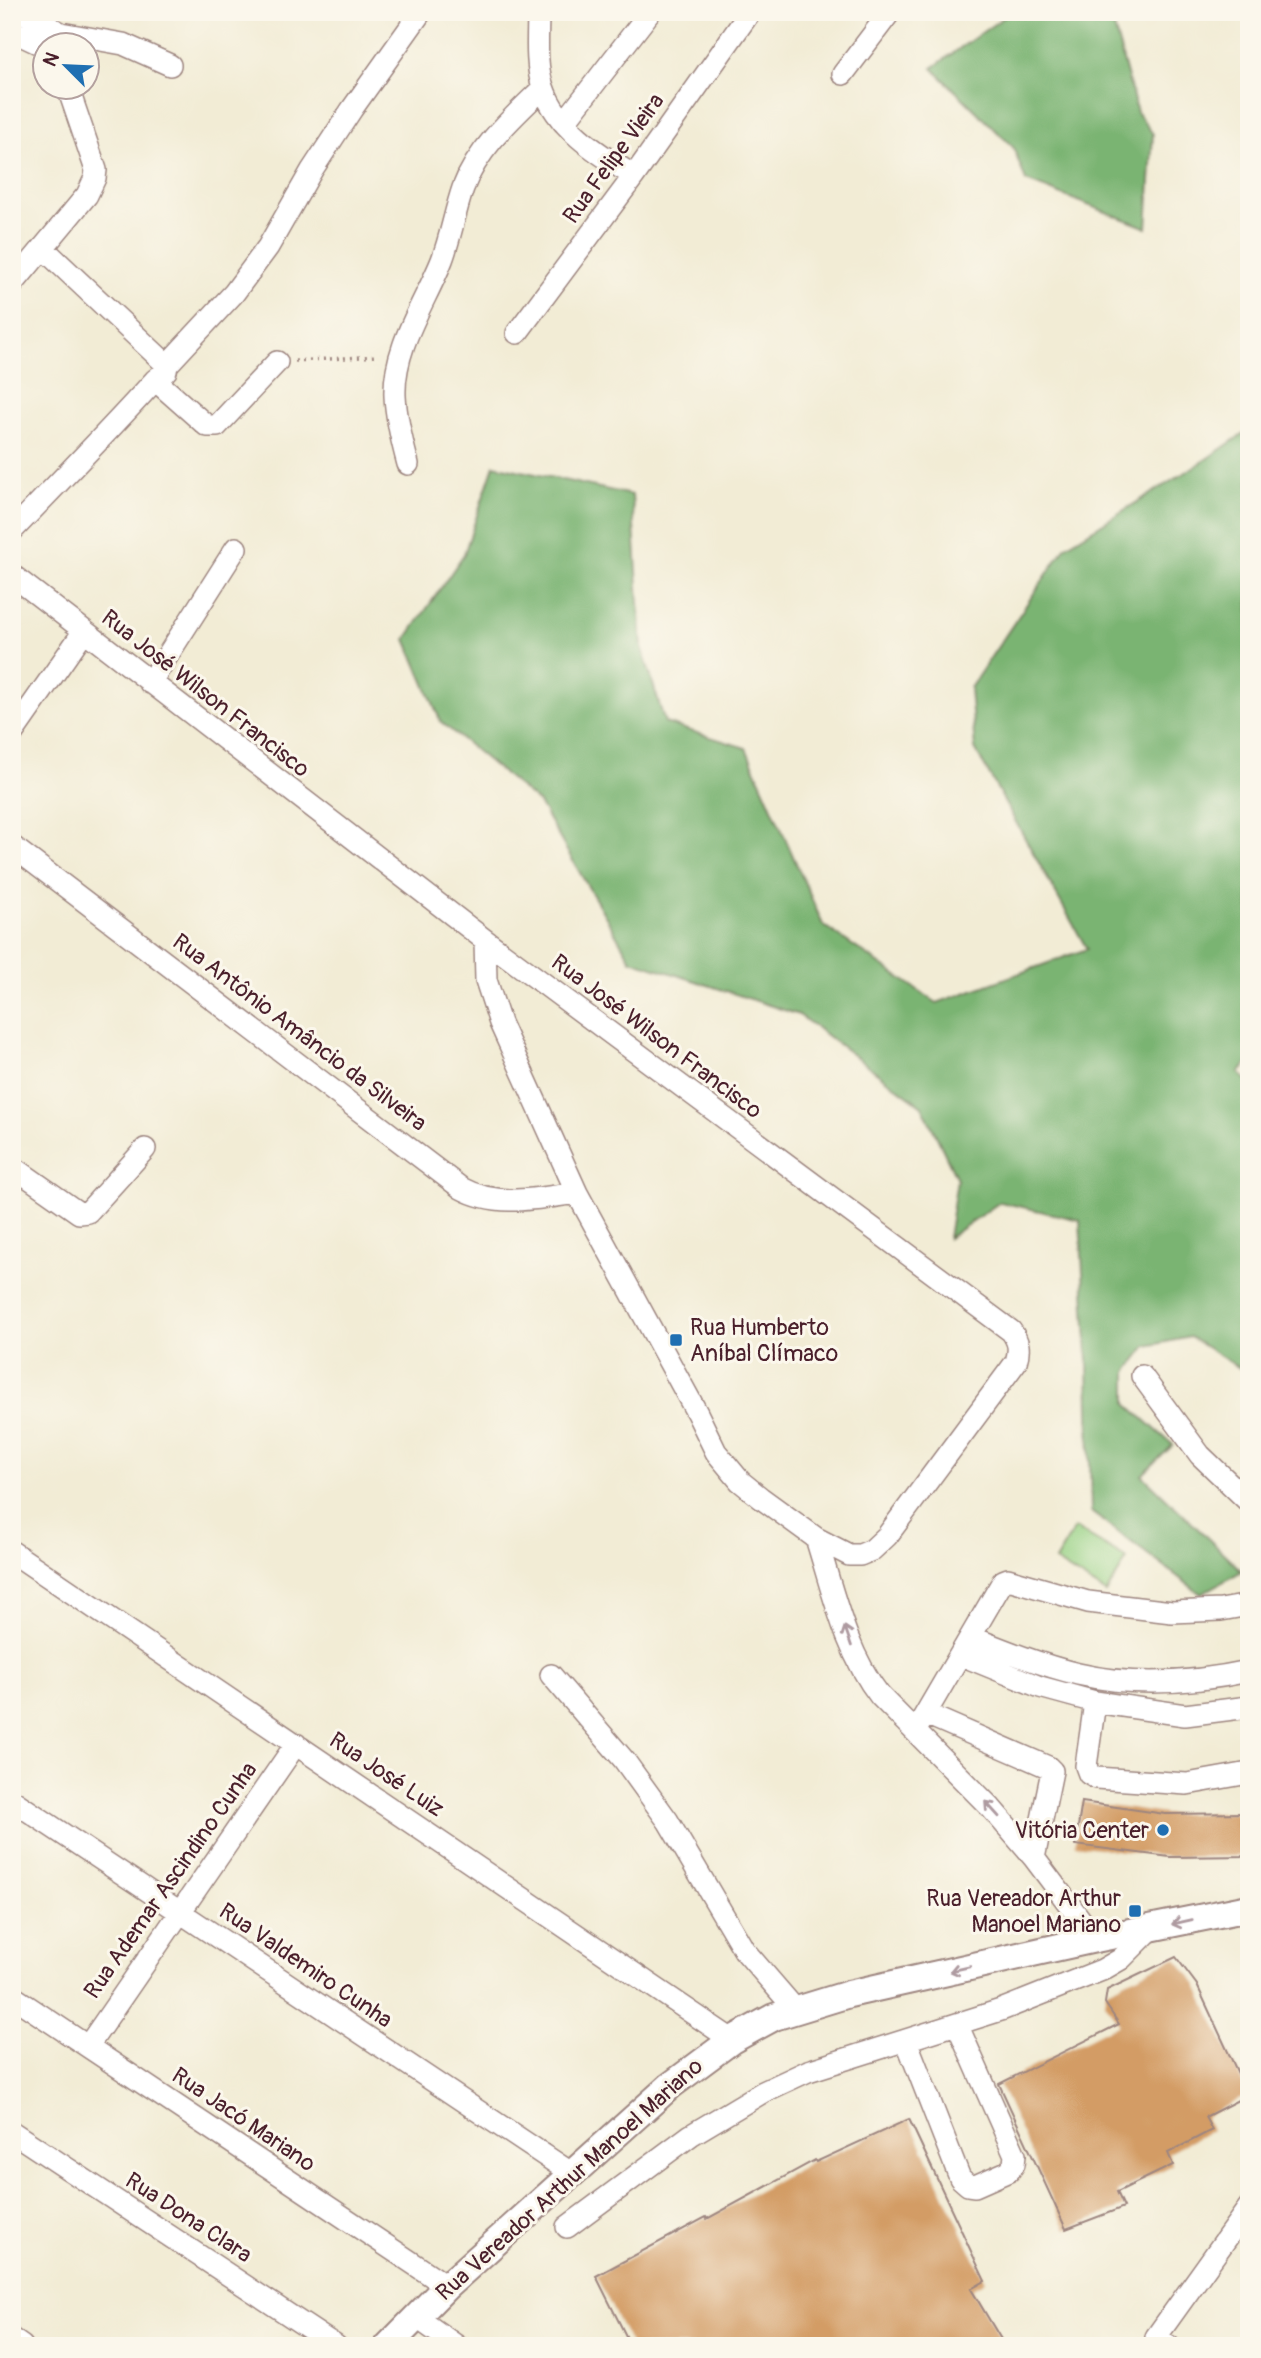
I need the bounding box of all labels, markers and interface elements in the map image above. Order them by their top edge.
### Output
north arrow [32,32,102,102]
text: N [38,49,65,70]
street label: Rua Felipe Vieira [556,87,670,229]
street label: Rua José Wilson Francisco [96,603,316,784]
street label: Rua Antônio Amâncio da Silveira [167,927,433,1138]
street label: Rua José Wilson Francisco [546,948,768,1125]
place label: Rua Humberto Aníbal Clímaco [690,1313,838,1368]
marker: Rua Humberto Aníbal Clímaco [668,1332,684,1348]
one-way arrow [841,1626,853,1648]
street label: Rua José Luiz [324,1725,450,1823]
street label: Rua Ademar Ascindino Cunha [78,1756,263,2004]
one-way arrow [983,1801,1000,1818]
place label: Vitória Center [1015,1816,1149,1845]
marker: Vitória Center [1155,1822,1171,1838]
place label: Rua Vereador Arthur Manoel Mariano [926,1884,1121,1939]
street label: Rua Valdemiro Cunha [213,1897,398,2034]
marker: Rua Vereador Arthur Manoel Mariano [1127,1903,1143,1919]
one-way arrow [1171,1916,1194,1929]
one-way arrow [949,1963,972,1977]
street label: Rua Vereador Arthur Manoel Mariano [430,2052,709,2307]
street label: Rua Jacó Mariano [166,2061,321,2178]
street label: Rua Dona Clara [120,2166,257,2269]

